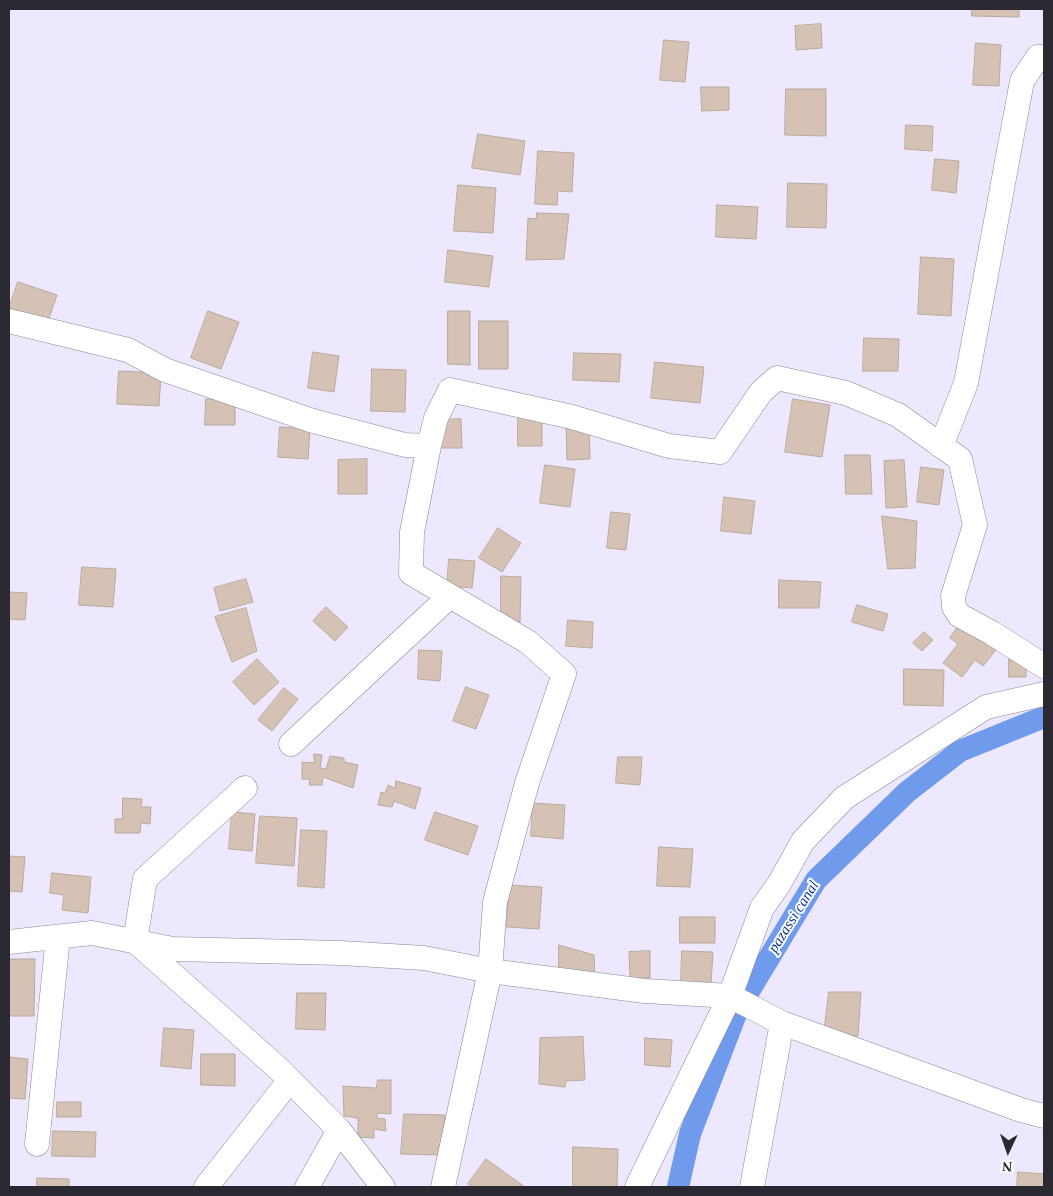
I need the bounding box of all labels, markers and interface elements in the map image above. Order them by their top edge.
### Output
water label: pazassi canal [765,878,823,956]
north arrow [983,1126,1033,1176]
text: N [1002,1159,1013,1174]

